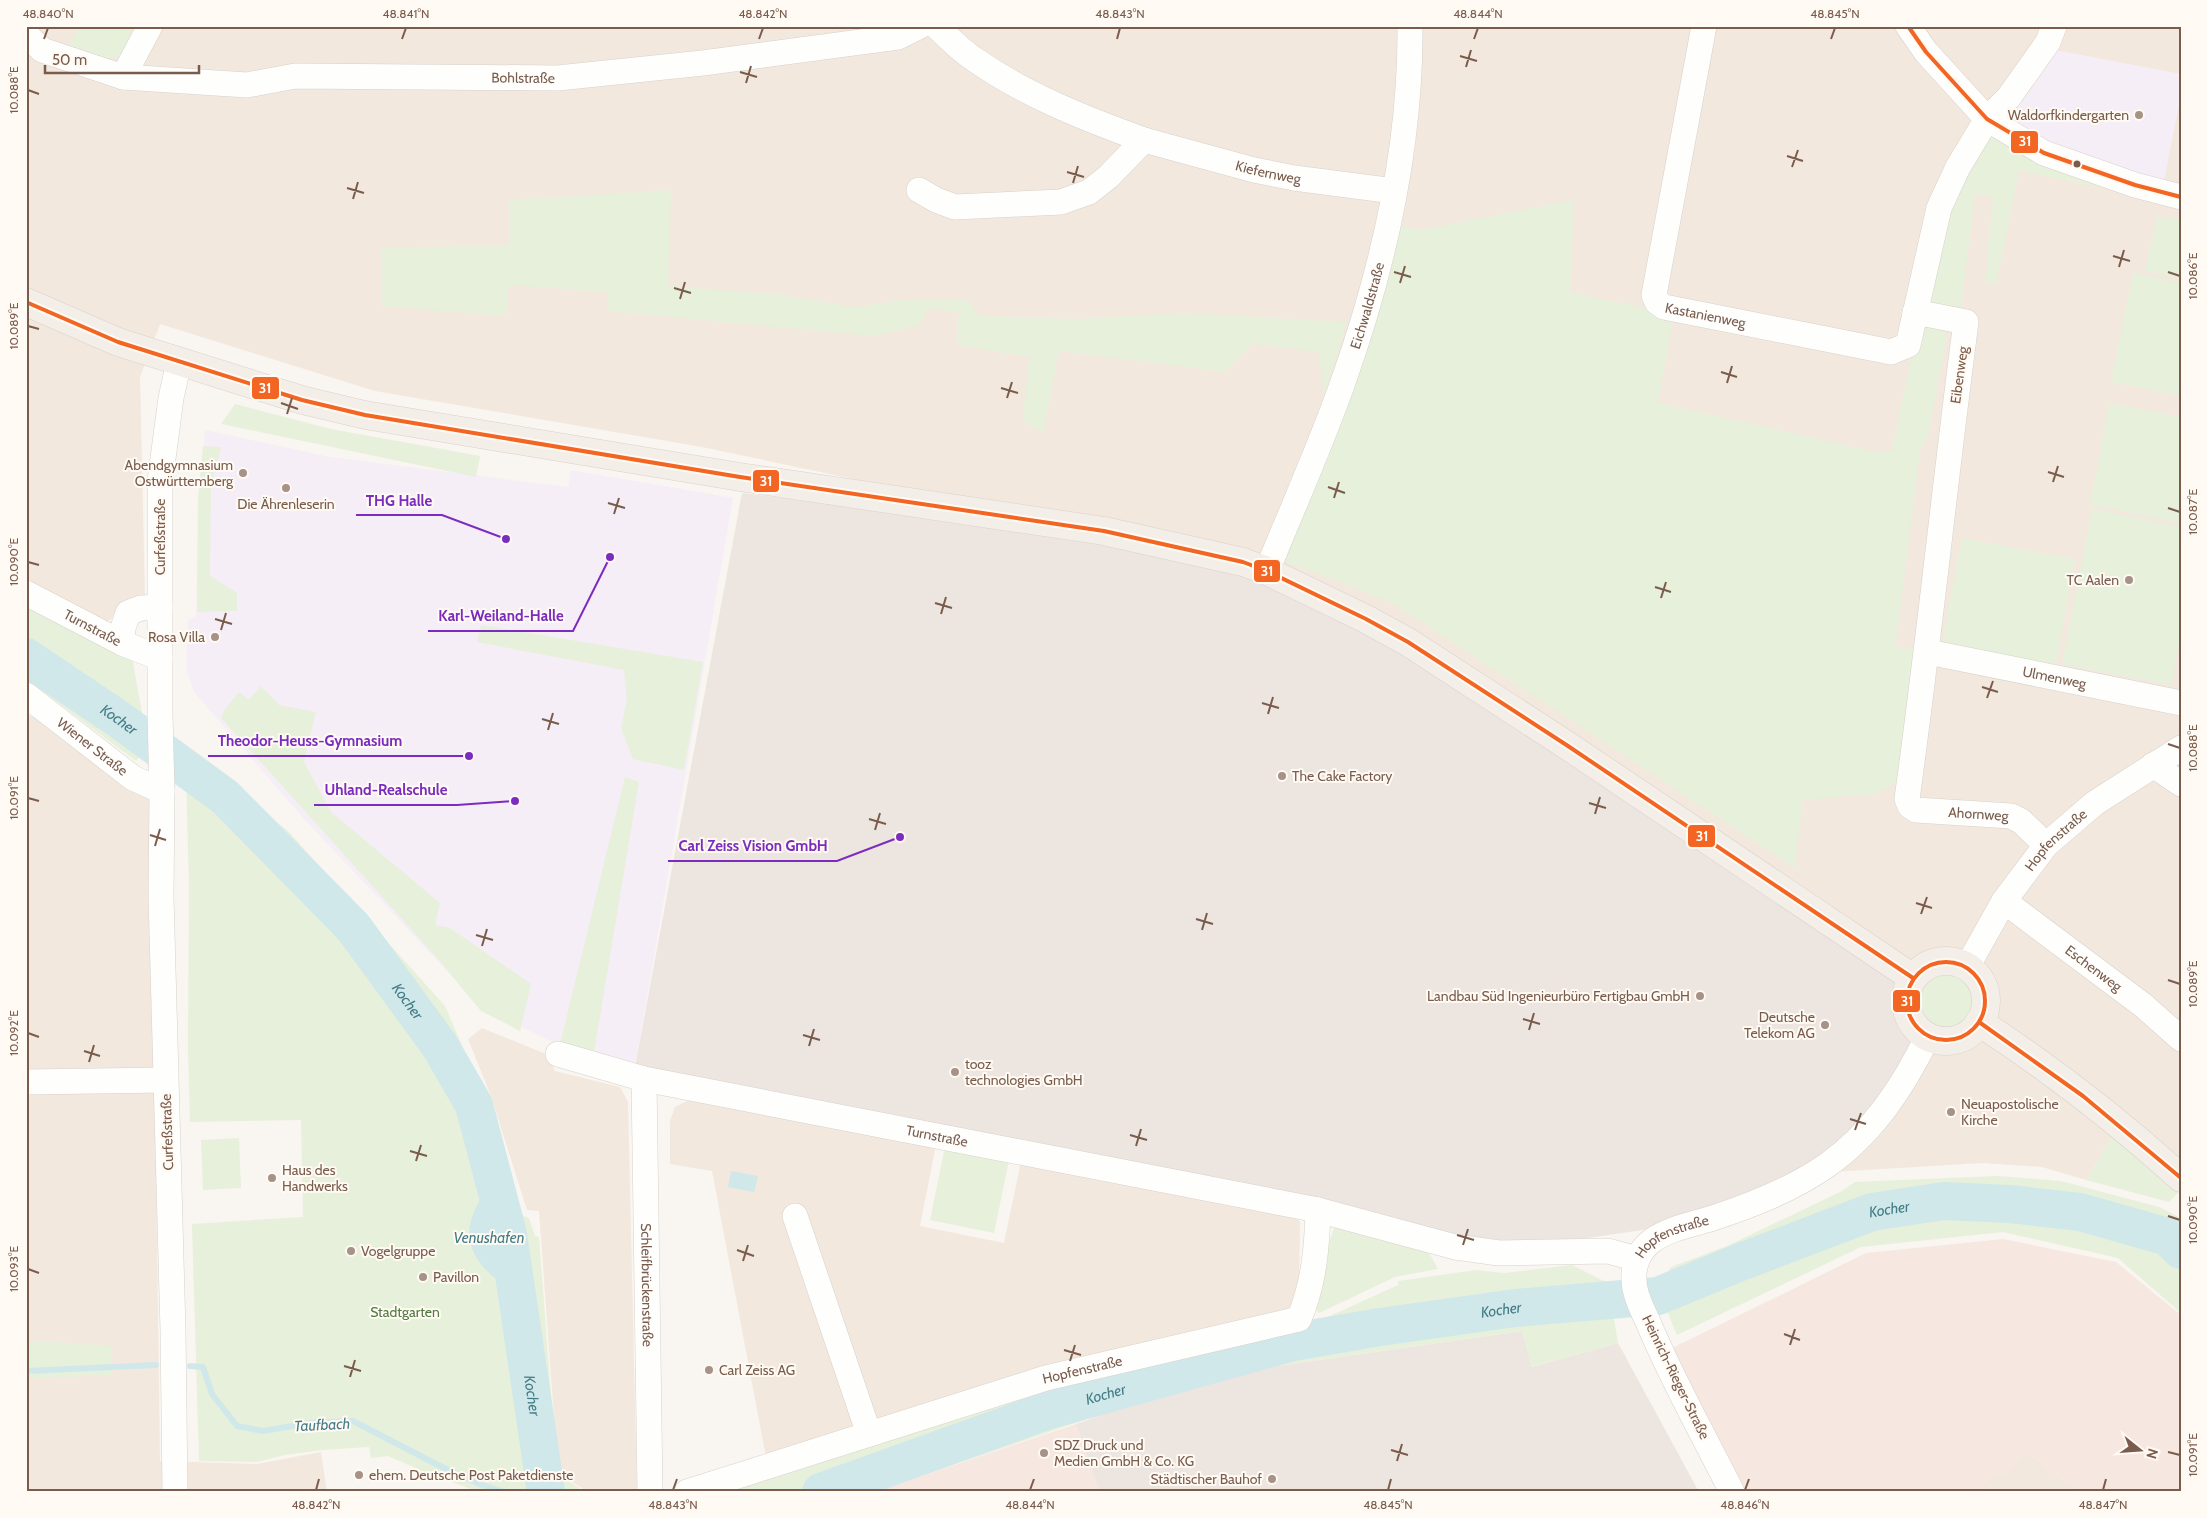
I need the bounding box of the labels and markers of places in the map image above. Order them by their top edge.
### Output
place label: Waldorfkindergarten [2008,106,2129,124]
marker: Waldorfkindergarten [2133,109,2145,121]
unlabelled marker [2072,159,2082,169]
place label: Abendgymnasium Ostwürttemberg [125,456,234,490]
marker: Abendgymnasium Ostwürttemberg [237,467,249,479]
marker: Die Ährenleserin [280,482,292,494]
callout: THG Halle [356,485,442,515]
place label: Die Ährenleserin [237,495,335,513]
place label: TC Aalen [2067,571,2119,589]
marker: TC Aalen [2123,574,2135,586]
callout: Karl-Weiland-Halle [428,601,573,631]
place label: Rosa Villa [148,628,205,646]
marker: Rosa Villa [209,631,221,643]
callout: Theodor-Heuss-Gymnasium [208,726,413,756]
place label: The Cake Factory [1292,767,1392,785]
marker: The Cake Factory [1276,770,1288,782]
callout: Uhland-Realschule [314,775,457,805]
callout: Carl Zeiss Vision GmbH [668,831,837,861]
place label: Landbau Süd Ingenieurbüro Fertigbau GmbH [1427,987,1690,1005]
marker: Landbau Süd Ingenieurbüro Fertigbau GmbH [1694,990,1706,1002]
place label: Deutsche Telekom AG [1744,1008,1815,1042]
marker: Deutsche Telekom AG [1819,1019,1831,1031]
place label: tooz technologies GmbH [965,1055,1083,1089]
marker: tooz technologies GmbH [949,1066,961,1078]
place label: Neuapostolische Kirche [1961,1095,2059,1129]
marker: Neuapostolische Kirche [1945,1106,1957,1118]
place label: Haus des Handwerks [282,1161,348,1195]
marker: Haus des Handwerks [266,1172,278,1184]
place label: Vogelgruppe [361,1242,435,1260]
marker: Vogelgruppe [345,1245,357,1257]
place label: Pavillon [433,1268,479,1286]
marker: Pavillon [417,1271,429,1283]
place label: Carl Zeiss AG [719,1361,795,1379]
marker: Carl Zeiss AG [703,1364,715,1376]
place label: SDZ Druck und Medien GmbH & Co. KG [1054,1436,1194,1470]
marker: SDZ Druck und Medien GmbH & Co. KG [1038,1447,1050,1459]
place label: ehem. Deutsche Post Paketdienste [369,1466,574,1484]
marker: ehem. Deutsche Post Paketdienste [353,1469,365,1481]
place label: Städtischer Bauhof [1150,1470,1262,1488]
marker: Städtischer Bauhof [1266,1473,1278,1485]

